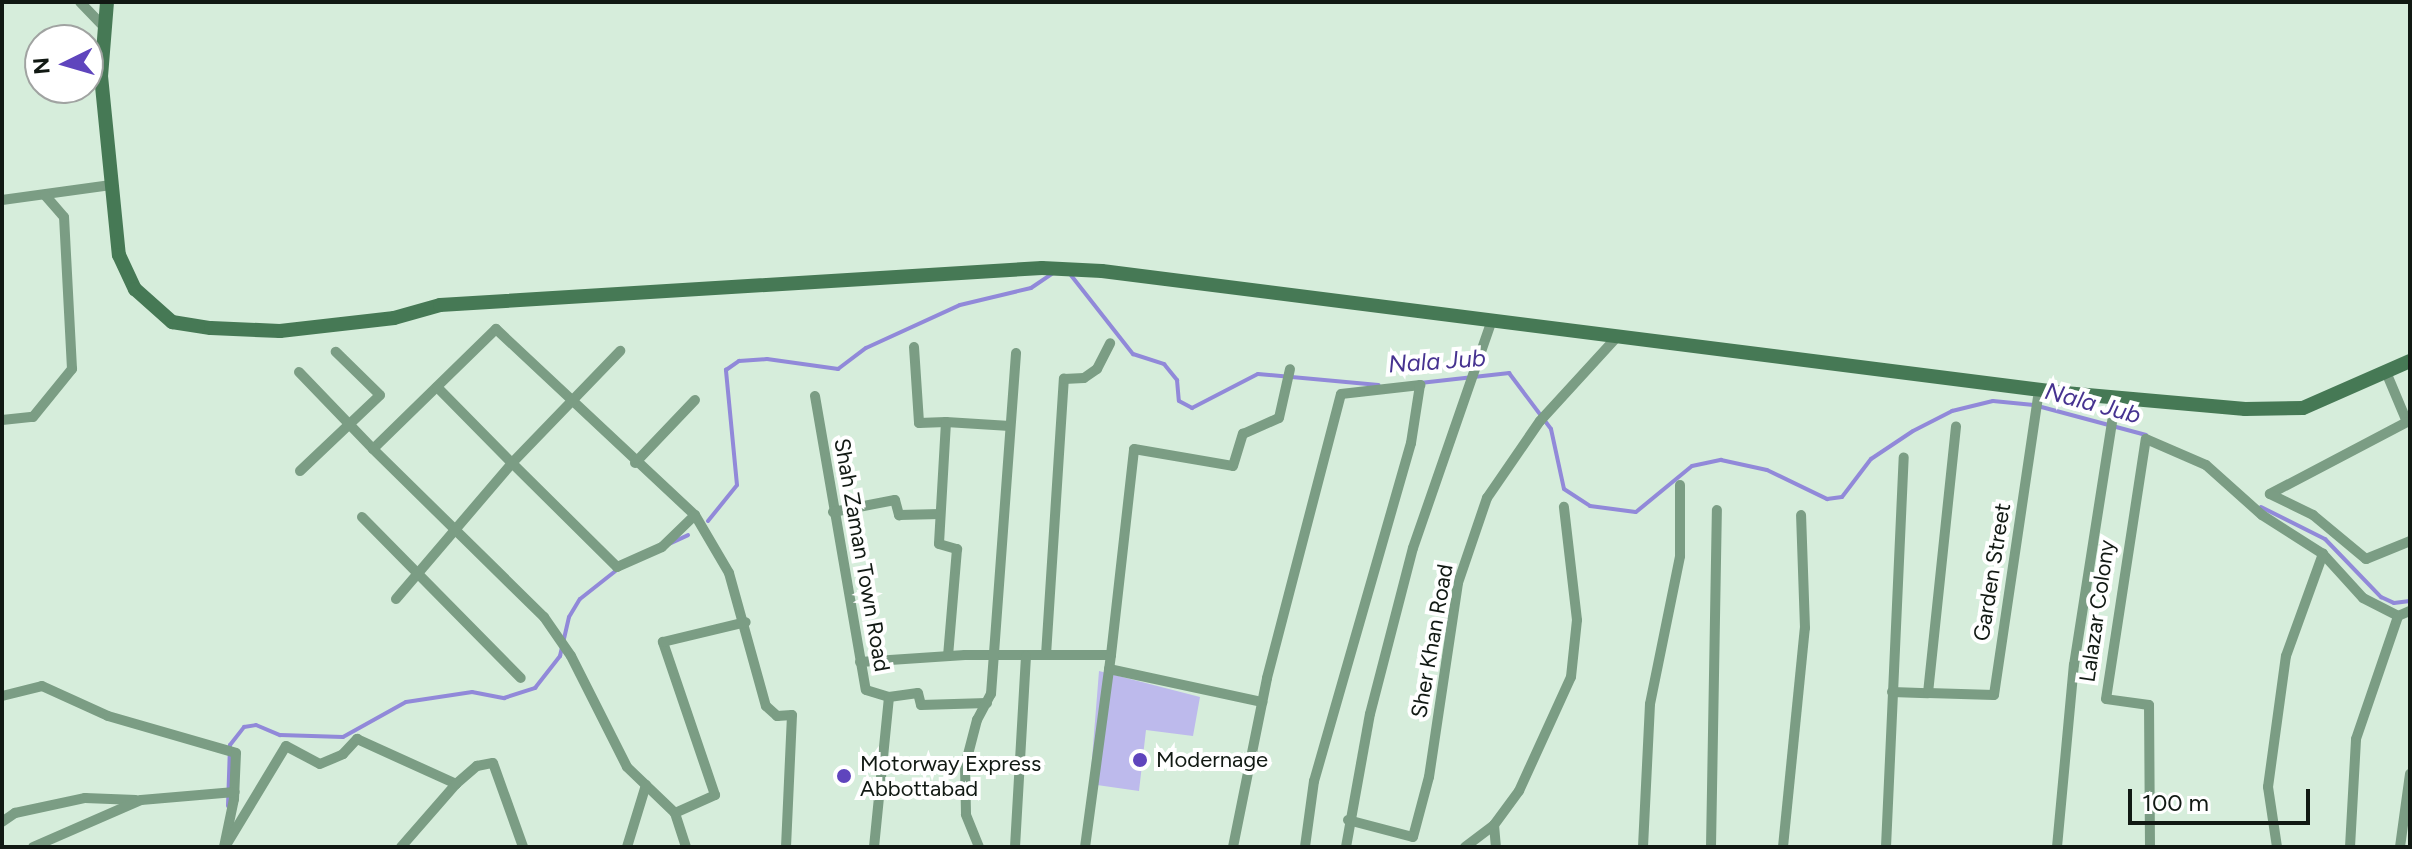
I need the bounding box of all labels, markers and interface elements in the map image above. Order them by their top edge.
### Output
north arrow [24,24,104,104]
text: N [27,56,56,76]
water label: Nala Jub [1387,343,1487,379]
water label: Nala Jub [2042,376,2144,430]
street label: Shah Zaman Town Road [828,436,896,674]
street label: Garden Street [1968,501,2016,643]
street label: Lalazar Colony [2074,538,2120,684]
street label: Sher Khan Road [1405,562,1459,720]
place label: Modernage [1156,747,1268,773]
place label: Motorway Express Abbottabad [860,750,1041,802]
marker: Modernage [1131,751,1149,769]
marker: Motorway Express Abbottabad [835,767,853,785]
scale bar [2132,773,2314,823]
text: 100 m [2142,788,2209,817]

